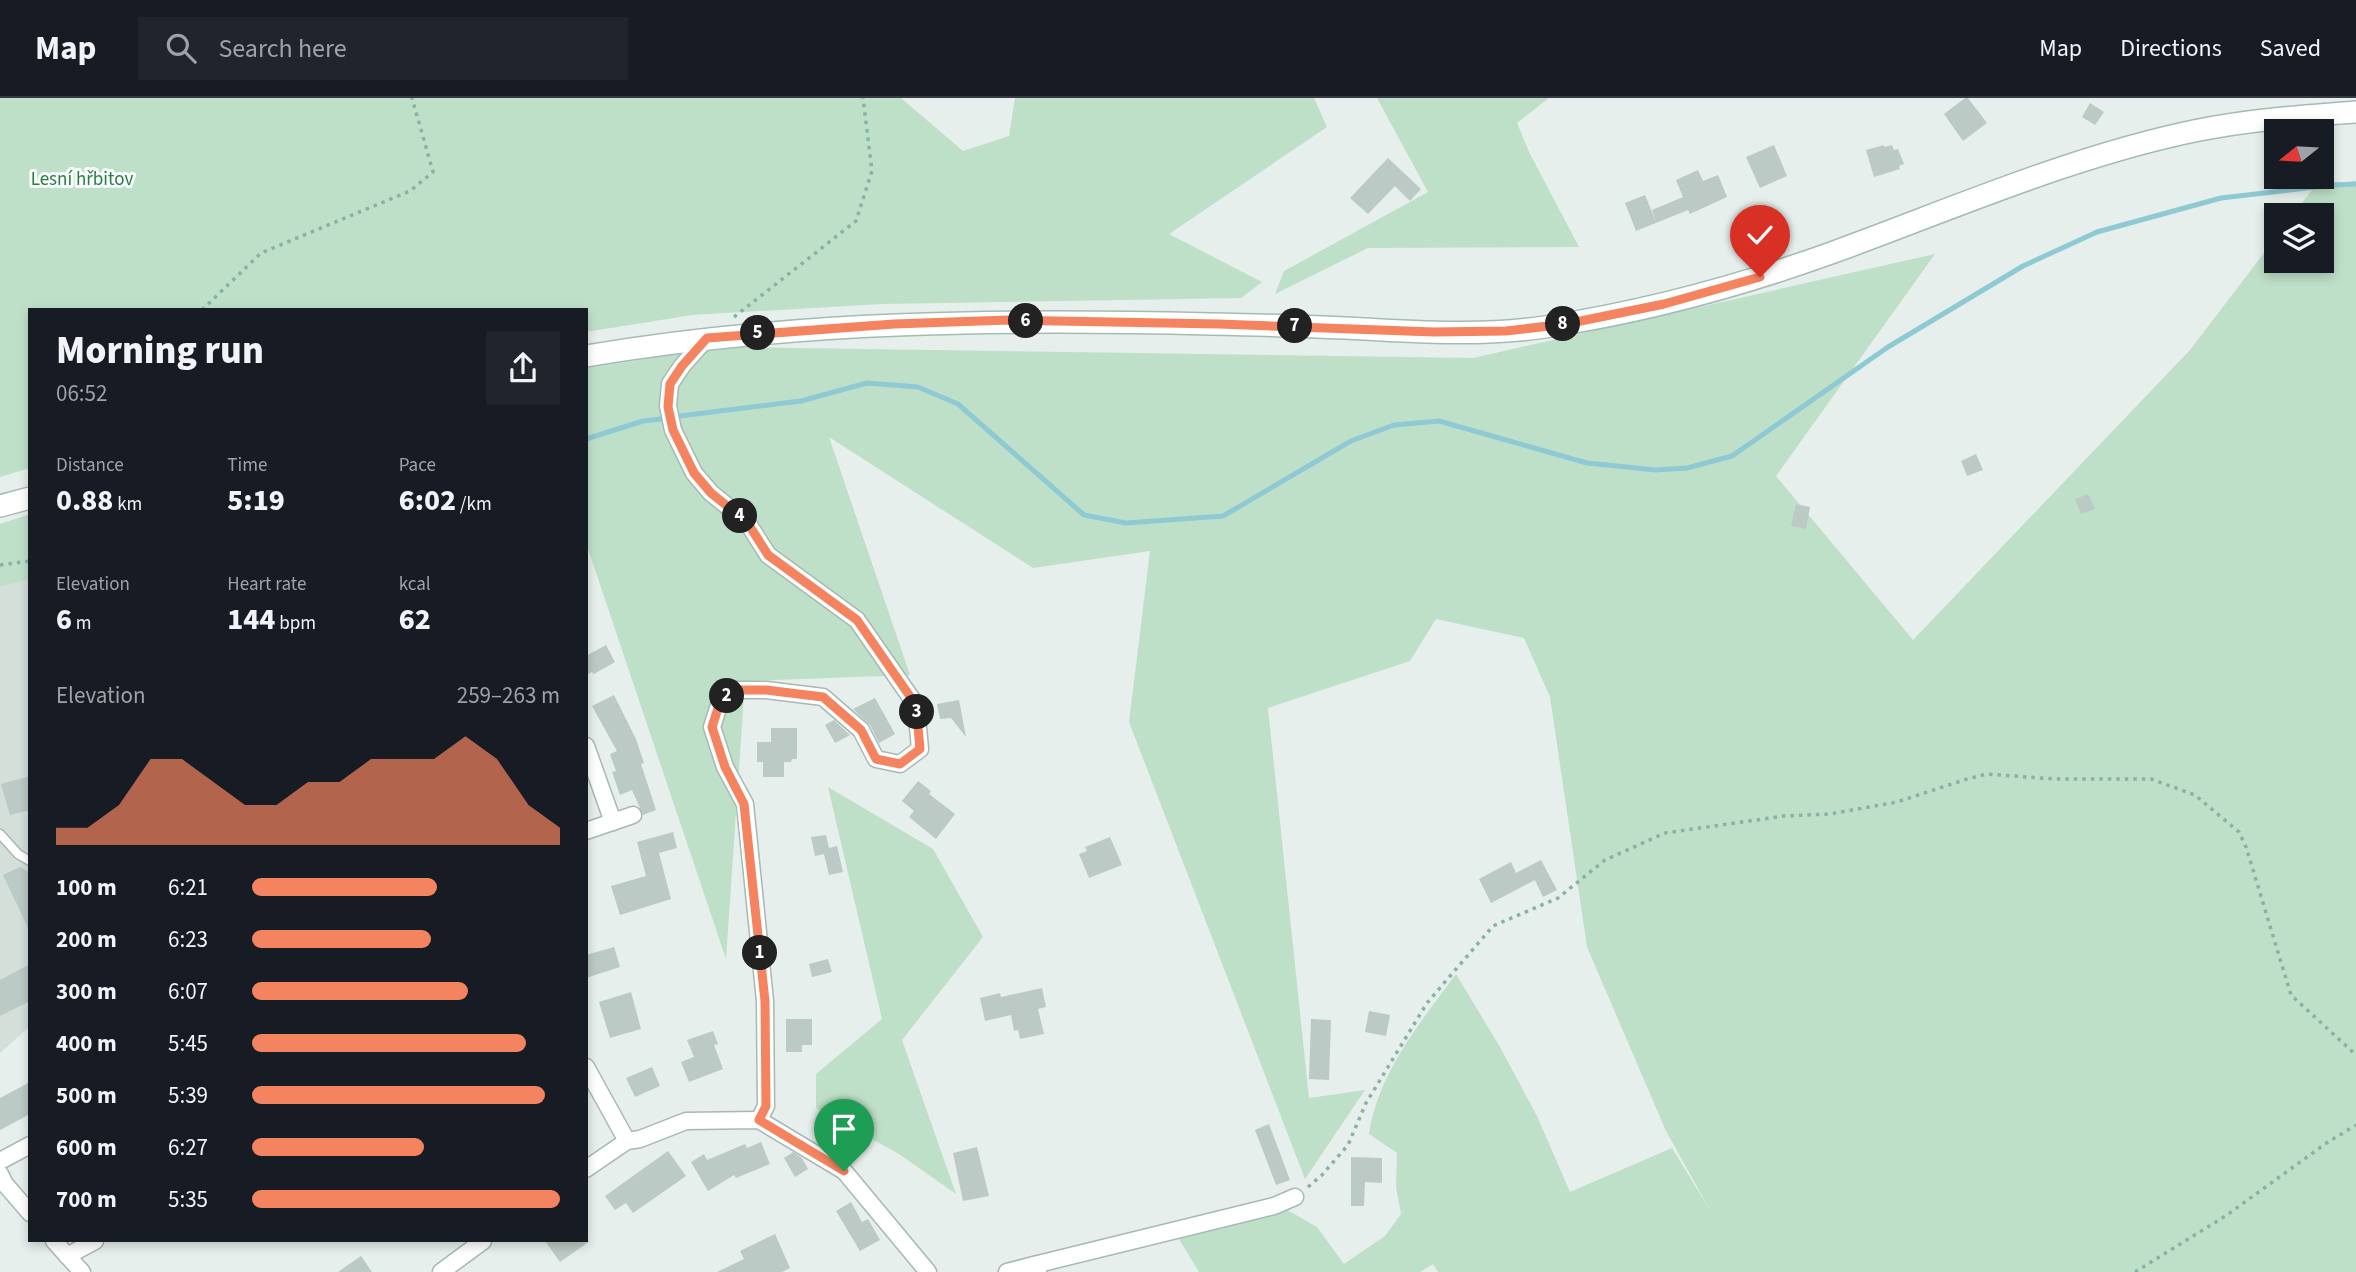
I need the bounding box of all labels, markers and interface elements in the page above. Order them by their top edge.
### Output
search box [138,17,628,80]
text: Map [35,25,96,72]
icon: search [162,29,200,67]
text: Search here [218,30,347,67]
text: Map [2039,31,2082,66]
text: Directions [2120,31,2222,66]
text: Saved [2260,31,2321,66]
north arrow [2264,119,2334,189]
map controls [2264,119,2334,273]
park label: Lesní hřbitov [31,166,133,193]
button: layers [2264,203,2334,273]
pin [1730,205,1790,277]
icon: check [1741,216,1779,254]
pin: 6 [1009,304,1044,339]
pin: 8 [1546,306,1580,342]
text: 6 [1020,307,1031,334]
pin: 7 [1278,308,1312,344]
text: 8 [1557,310,1568,337]
text: 7 [1289,312,1300,339]
pin: 5 [740,316,776,350]
text: 5 [752,319,763,346]
text: Morning run [56,324,264,378]
button: share [486,331,560,405]
text: 06:52 [56,377,107,410]
text: Distance [56,452,124,479]
text: Time [227,452,267,479]
text: Pace [399,452,436,479]
text: 0.88 [56,479,113,522]
text: 5:19 [227,479,285,522]
text: 6:02 [399,479,456,522]
text: km [113,491,142,518]
text: /km [456,491,492,518]
pin: 4 [722,498,758,534]
text: 4 [734,502,745,529]
text: Elevation [56,571,130,598]
text: Heart rate [227,571,306,598]
text: kcal [399,571,431,598]
text: 6 [56,598,72,641]
text: 144 [227,598,275,641]
text: 62 [399,598,431,641]
text: m [72,610,92,637]
text: bpm [275,610,316,637]
pin: 2 [710,678,744,714]
text: Elevation [56,679,146,712]
text: 259–263 m [457,679,560,712]
text: 2 [721,682,732,709]
pin: 3 [900,694,934,730]
text: 3 [911,698,922,725]
text: 100 m [56,871,117,904]
text: 6:21 [168,871,208,904]
text: 200 m [56,923,117,956]
text: 6:23 [168,923,208,956]
pin: 1 [742,936,778,970]
text: 1 [754,939,765,966]
text: 300 m [56,975,117,1008]
text: 6:07 [168,975,208,1008]
text: 400 m [56,1027,117,1060]
text: 5:45 [168,1027,208,1060]
text: 500 m [56,1079,117,1112]
text: 5:39 [168,1079,208,1112]
pin [814,1099,874,1171]
icon: arrive [825,1110,863,1148]
text: 600 m [56,1131,117,1164]
text: 6:27 [168,1131,208,1164]
text: 700 m [56,1183,117,1216]
text: 5:35 [168,1183,208,1216]

